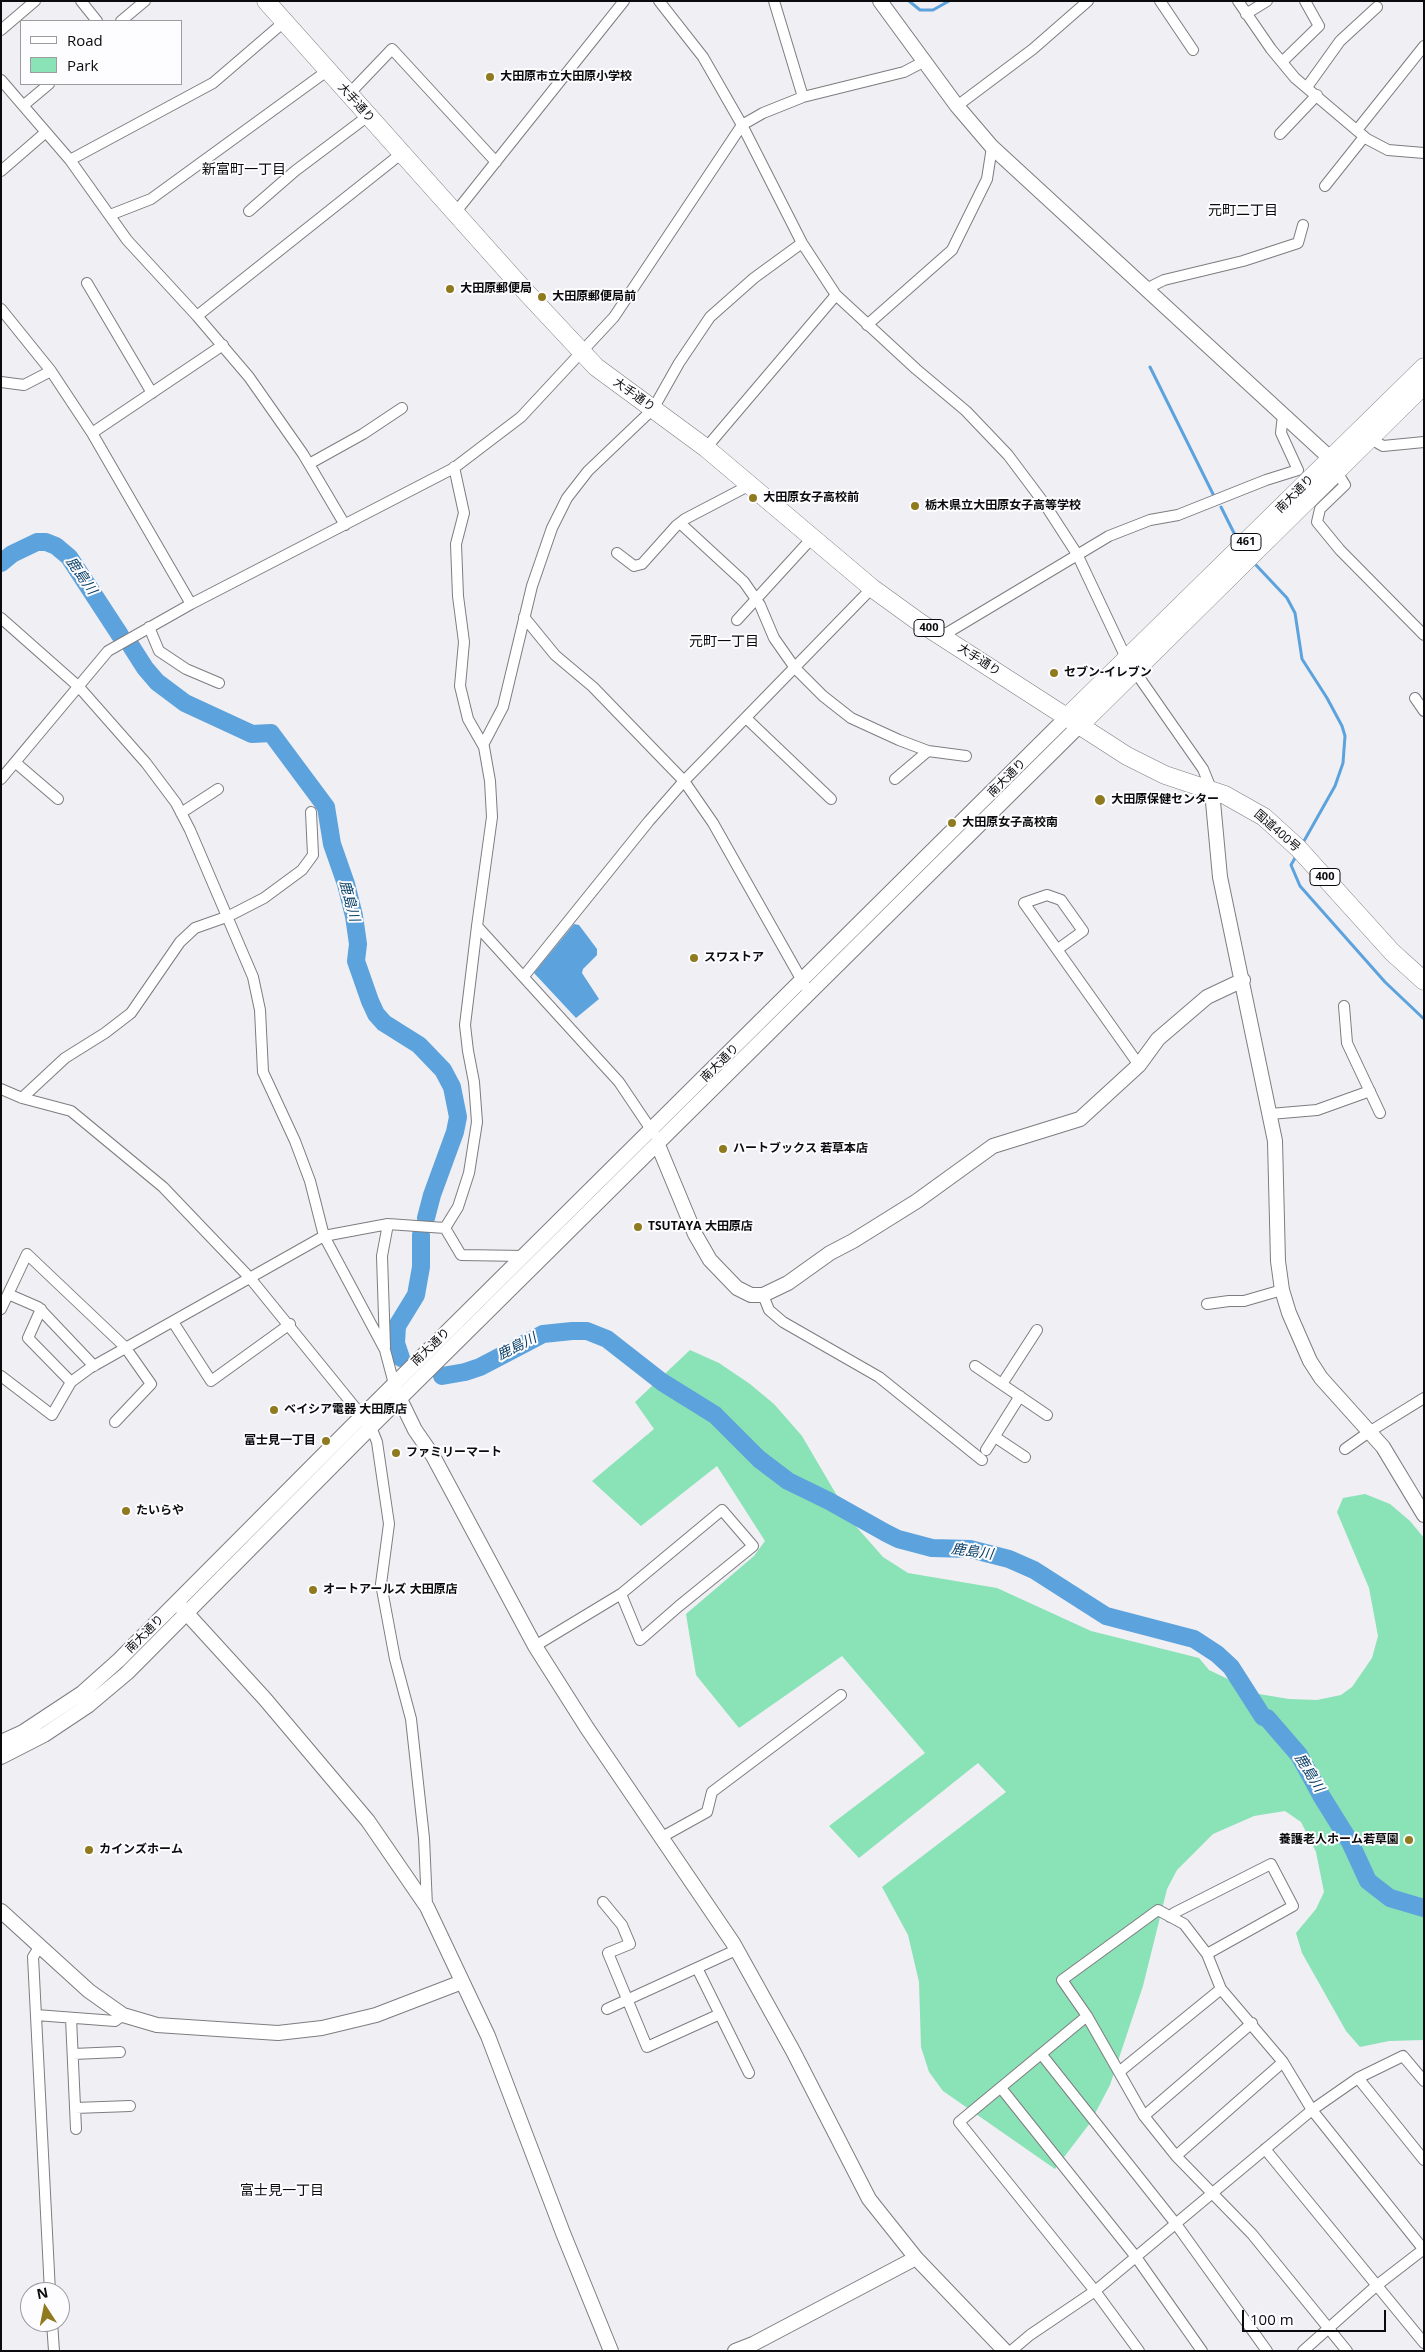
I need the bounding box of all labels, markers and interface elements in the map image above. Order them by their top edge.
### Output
legend [20,20,182,85]
text: Road [67,30,103,50]
text: Park [67,55,98,75]
place label: 大田原市立大田原小学校 [500,70,632,84]
marker: 大田原市立大田原小学校 [484,71,496,83]
street label: 大手通り [335,80,377,126]
district label: 新富町一丁目 [202,162,286,178]
district label: 元町二丁目 [1208,203,1278,219]
place label: 大田原郵便局 [460,282,532,296]
marker: 大田原郵便局 [444,283,456,295]
place label: 大田原郵便局前 [552,290,636,304]
marker: 大田原郵便局前 [536,291,548,303]
street label: 大手通り [610,375,658,415]
street label: 南大通り [1273,472,1317,516]
place label: 大田原女子高校前 [763,491,859,505]
marker: 大田原女子高校前 [747,492,759,504]
place label: 栃木県立大田原女子高等学校 [925,499,1081,513]
marker: 栃木県立大田原女子高等学校 [909,500,921,512]
road number: 461 [1231,534,1261,550]
water label: 鹿島川 [62,554,100,598]
road number: 400 [914,620,944,636]
district label: 元町一丁目 [689,634,759,650]
street label: 大手通り [955,641,1003,679]
place label: セブン-イレブン [1064,666,1152,680]
marker: セブン-イレブン [1048,667,1060,679]
street label: 南大通り [985,756,1029,800]
marker: 大田原保健センター [1093,793,1107,807]
place label: 大田原保健センター [1111,793,1219,807]
street label: 国道400号 [1251,807,1303,855]
place label: 大田原女子高校南 [962,816,1058,830]
marker: 大田原女子高校南 [946,817,958,829]
road number: 400 [1310,869,1340,886]
water label: 鹿島川 [335,879,363,923]
place label: スワストア [704,951,764,965]
marker: スワストア [688,952,700,964]
street label: 南大通り [698,1041,742,1085]
place label: ハートブックス 若草本店 [733,1142,868,1156]
marker: ハートブックス 若草本店 [717,1143,729,1155]
place label: TSUTAYA 大田原店 [648,1220,753,1234]
marker: TSUTAYA 大田原店 [632,1221,644,1233]
street label: 南大通り [409,1325,453,1369]
water label: 鹿島川 [494,1330,540,1364]
place label: ベイシア電器 大田原店 [284,1403,407,1417]
marker: ベイシア電器 大田原店 [268,1404,280,1416]
place label: 富士見一丁目 [244,1434,316,1448]
marker: 富士見一丁目 [320,1435,332,1447]
place label: ファミリーマート [406,1446,502,1460]
marker: ファミリーマート [390,1447,402,1459]
place label: たいらや [136,1504,184,1518]
marker: たいらや [120,1505,132,1517]
water label: 鹿島川 [950,1541,994,1563]
place label: オートアールズ 大田原店 [323,1583,457,1597]
marker: オートアールズ 大田原店 [307,1584,319,1596]
street label: 南大通り [123,1612,167,1656]
water label: 鹿島川 [1291,1751,1327,1795]
place label: 養護老人ホーム若草園 [1279,1833,1399,1847]
marker: 養護老人ホーム若草園 [1403,1834,1415,1846]
place label: カインズホーム [99,1843,183,1857]
marker: カインズホーム [83,1844,95,1856]
district label: 富士見一丁目 [240,2183,324,2199]
north arrow [20,2282,70,2332]
text: N [35,2282,50,2303]
scale bar [1245,2300,1389,2332]
text: 100 m [1250,2309,1294,2329]

